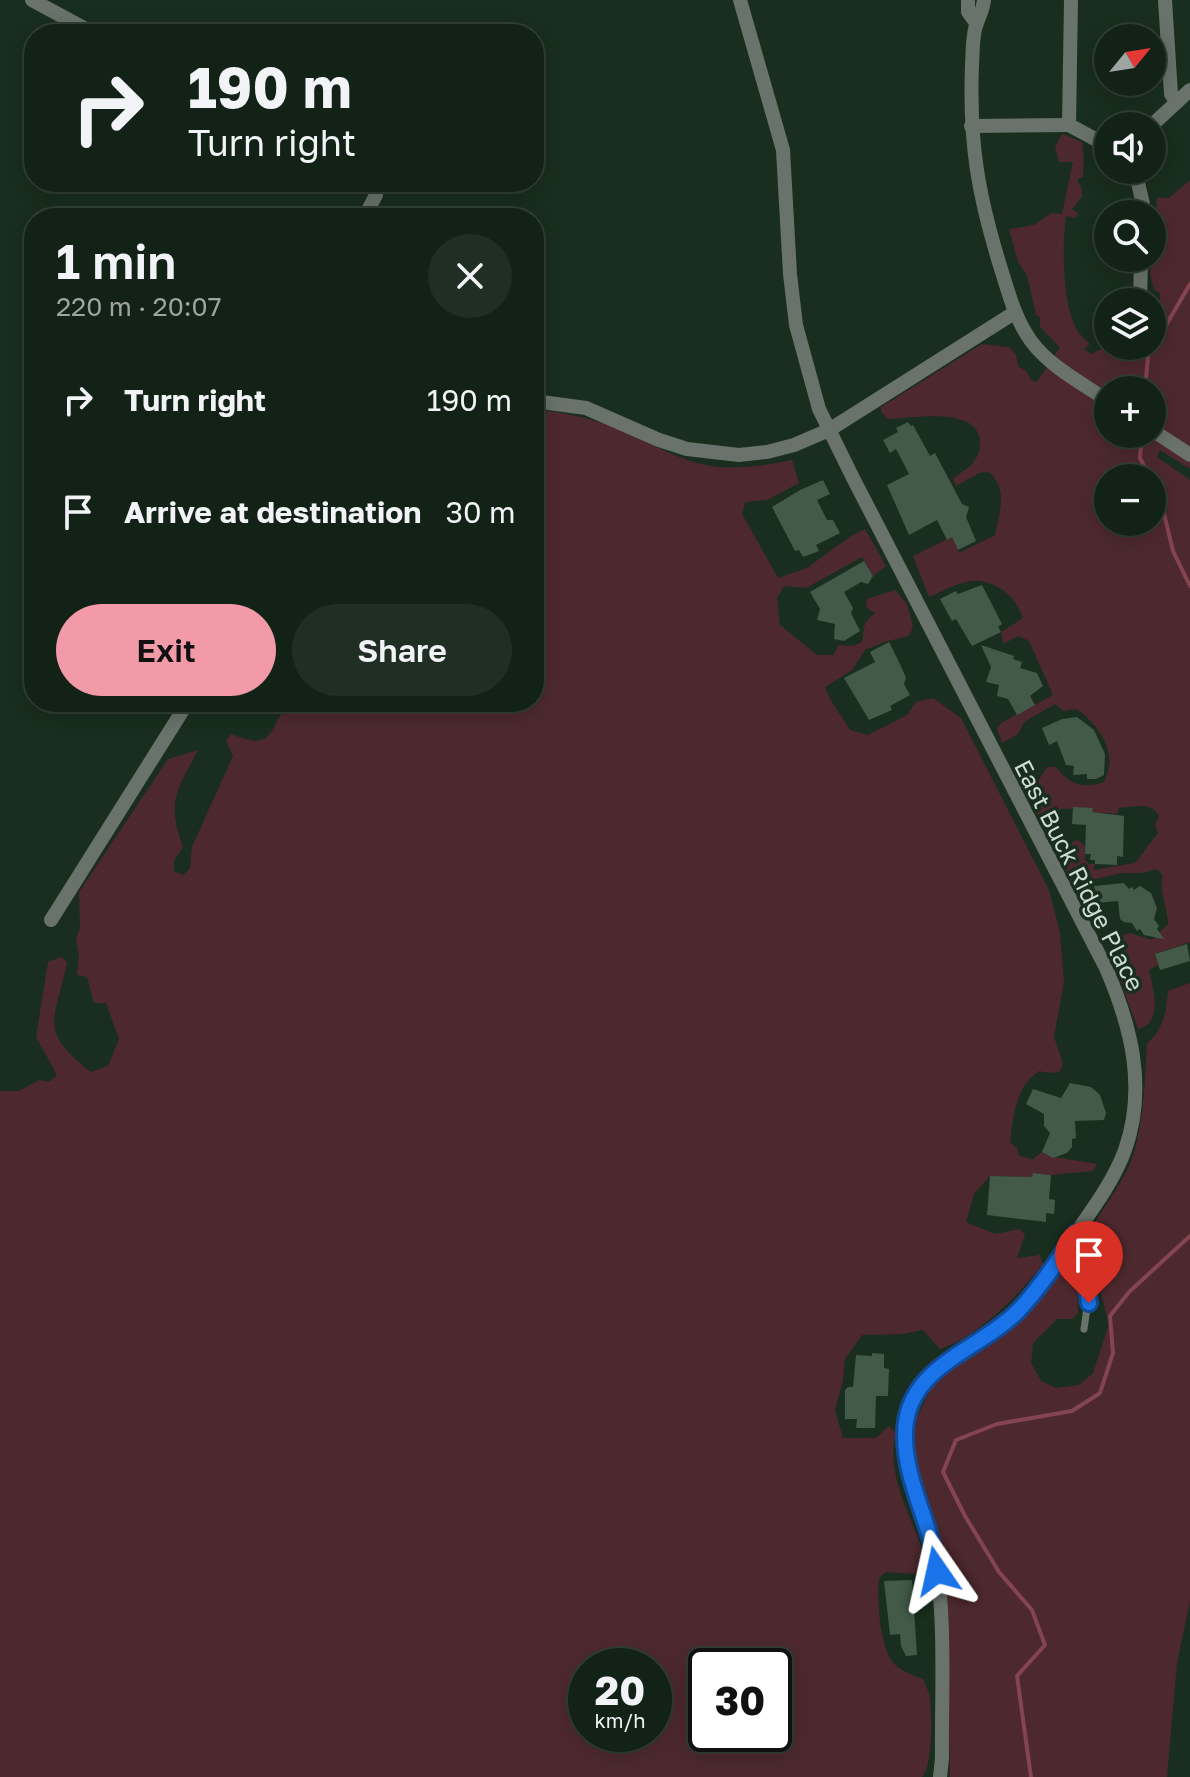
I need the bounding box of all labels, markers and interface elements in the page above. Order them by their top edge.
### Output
north arrow [1094,24,1166,96]
map controls [1094,24,1166,536]
text: 190 m [188,53,352,120]
icon: right [56,56,160,160]
button: sound [1094,112,1166,184]
text: Turn right [188,121,356,164]
button: search [1094,200,1166,272]
text: 1 min [56,232,176,290]
button: close [428,234,512,318]
button: layers [1094,288,1166,360]
text: 220 m · 20:07 [56,291,222,322]
button: + [1094,376,1166,448]
icon: right [56,378,100,422]
text: Turn right [124,382,266,418]
text: 190 m [427,382,512,418]
button: − [1094,464,1166,536]
icon: arrive [56,490,100,534]
text: Arrive at destination [124,494,421,530]
text: 30 m [445,494,516,530]
button: Exit [56,604,276,696]
button: Share [292,604,512,696]
street label: East Buck Ridge Place [1009,755,1151,995]
pin [1055,1221,1123,1303]
icon: arrive [1067,1233,1111,1277]
position arrow [895,1529,979,1613]
speed limit sign: 30 [688,1648,792,1752]
text: 20 [595,1666,645,1714]
text: km/h [595,1708,645,1732]

